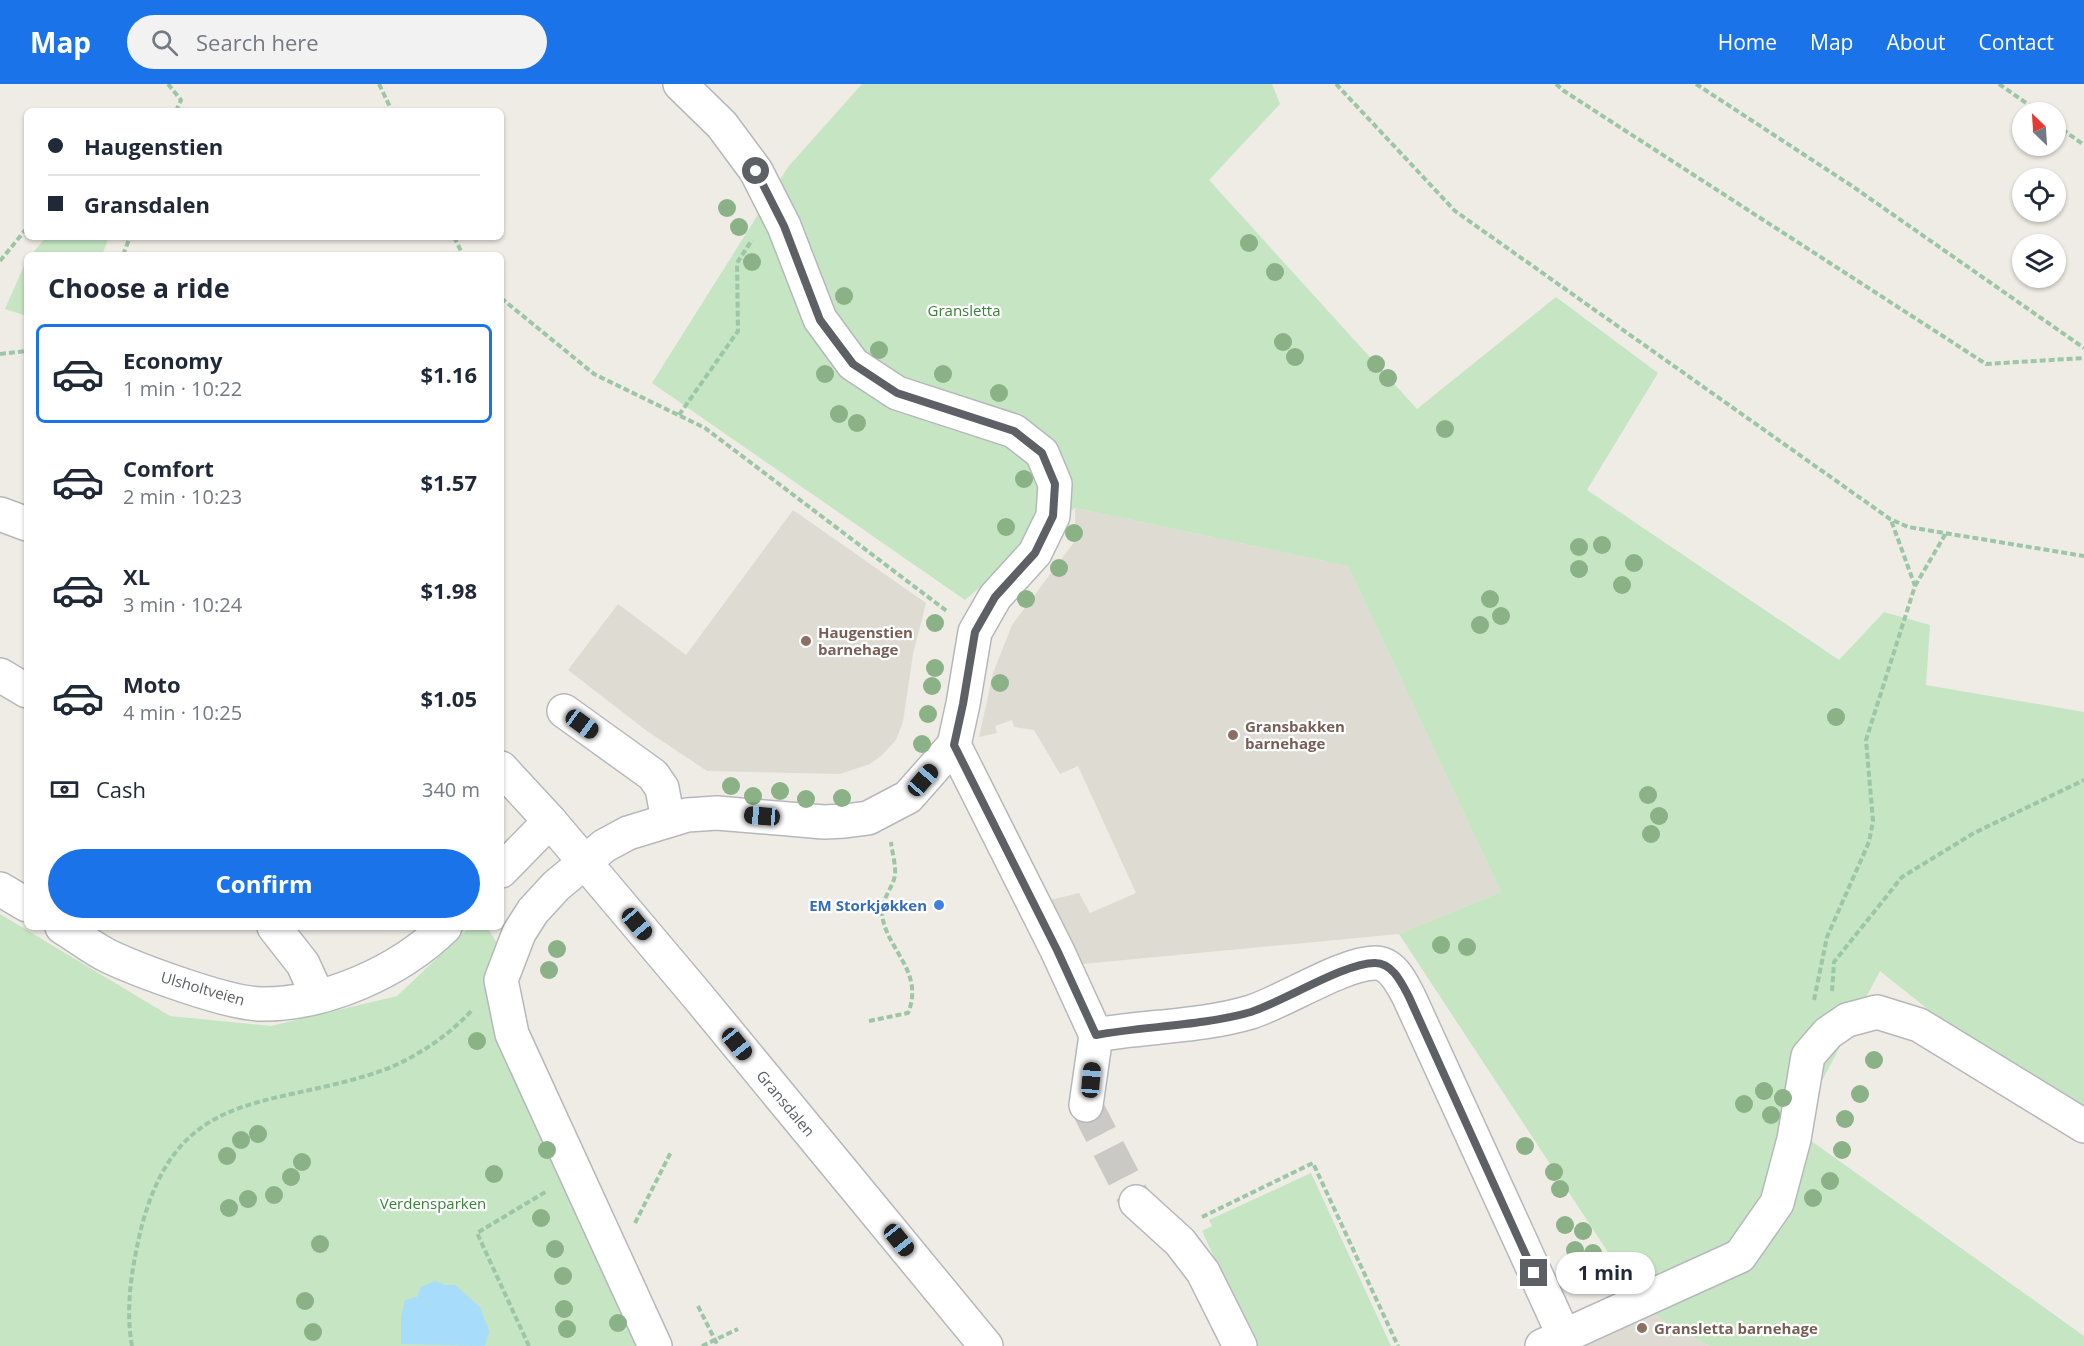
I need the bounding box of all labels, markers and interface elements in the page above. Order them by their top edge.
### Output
search box [127,15,547,69]
text: Map [30,23,91,61]
icon: search [148,26,181,59]
text: Search here [196,27,319,57]
text: Home [1718,28,1777,56]
text: Map [1810,28,1853,56]
text: About [1886,28,1946,56]
text: Contact [1979,28,2054,56]
north arrow [2012,102,2066,156]
map controls [2012,102,2066,288]
text: Haugenstien [84,131,223,161]
route start [742,157,769,184]
button: locate [2012,168,2066,222]
text: Gransdalen [84,189,210,219]
button: layers [2012,234,2066,288]
text: Choose a ride [48,269,230,306]
park label: Gransletta [928,300,1000,320]
text: Economy [123,345,222,375]
icon: car [51,347,105,401]
text: $1.16 [420,359,477,389]
text: 1 min · 10:22 [123,375,242,402]
text: Comfort [123,453,214,483]
icon: car [51,455,105,509]
text: $1.57 [420,467,477,497]
text: 2 min · 10:23 [123,483,242,510]
text: XL [123,561,150,591]
icon: car [51,563,105,617]
text: $1.98 [420,575,477,605]
text: 3 min · 10:24 [123,591,242,618]
place label: Haugenstien barnehage [818,622,913,659]
marker: Haugenstien barnehage [799,634,813,648]
text: Moto [123,669,181,699]
icon: car [51,671,105,725]
text: $1.05 [420,683,477,713]
text: 4 min · 10:25 [123,699,242,726]
car [562,706,602,742]
place label: Gransbakken barnehage [1245,716,1345,753]
marker: Gransbakken barnehage [1226,728,1240,742]
car [904,761,942,799]
icon: cash [48,773,81,806]
text: Cash [96,774,146,804]
text: 340 m [422,776,480,803]
car [743,805,781,827]
button: Confirm [48,849,480,918]
place label: EM Storkjøkken [809,895,927,915]
marker: EM Storkjøkken [932,898,946,912]
car [619,904,655,944]
street label: Ulsholtveien [159,966,247,1010]
car [719,1024,755,1064]
car [1080,1061,1102,1099]
street label: Gransdalen [752,1066,820,1140]
park label: Verdensparken [380,1193,486,1213]
car [881,1220,917,1260]
callout: 1 min [1555,1252,1654,1294]
route end [1520,1259,1547,1286]
text: 1 min [1578,1259,1633,1286]
place label: Gransletta barnehage [1654,1318,1818,1338]
marker: Gransletta barnehage [1635,1321,1649,1335]

